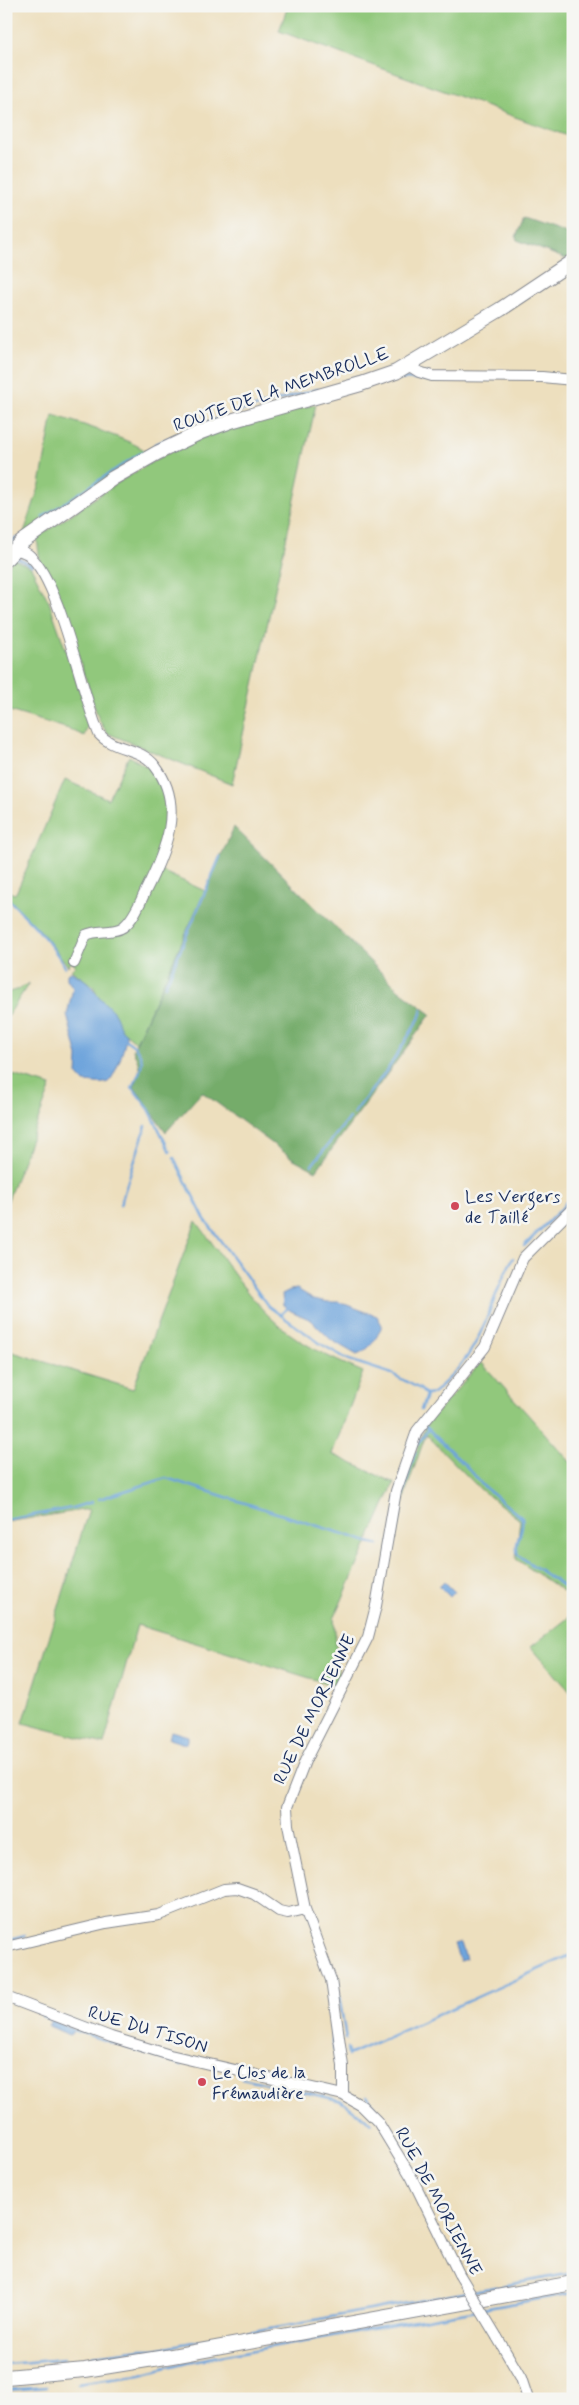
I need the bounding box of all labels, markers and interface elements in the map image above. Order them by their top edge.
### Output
street label: ROUTE DE LA MEMBROLLE [170,342,393,438]
place label: Les Vergers de Taillé [465,1185,561,1230]
marker: Les Vergers de Taillé [449,1200,461,1212]
street label: RUE DE MORIENNE [268,1630,362,1789]
street label: RUE DU TISON [85,2000,210,2060]
place label: Le Clos de la Frémaudière [212,2061,306,2106]
marker: Le Clos de la Frémaudière [196,2076,208,2088]
street label: RUE DE MORIENNE [389,2123,487,2280]

